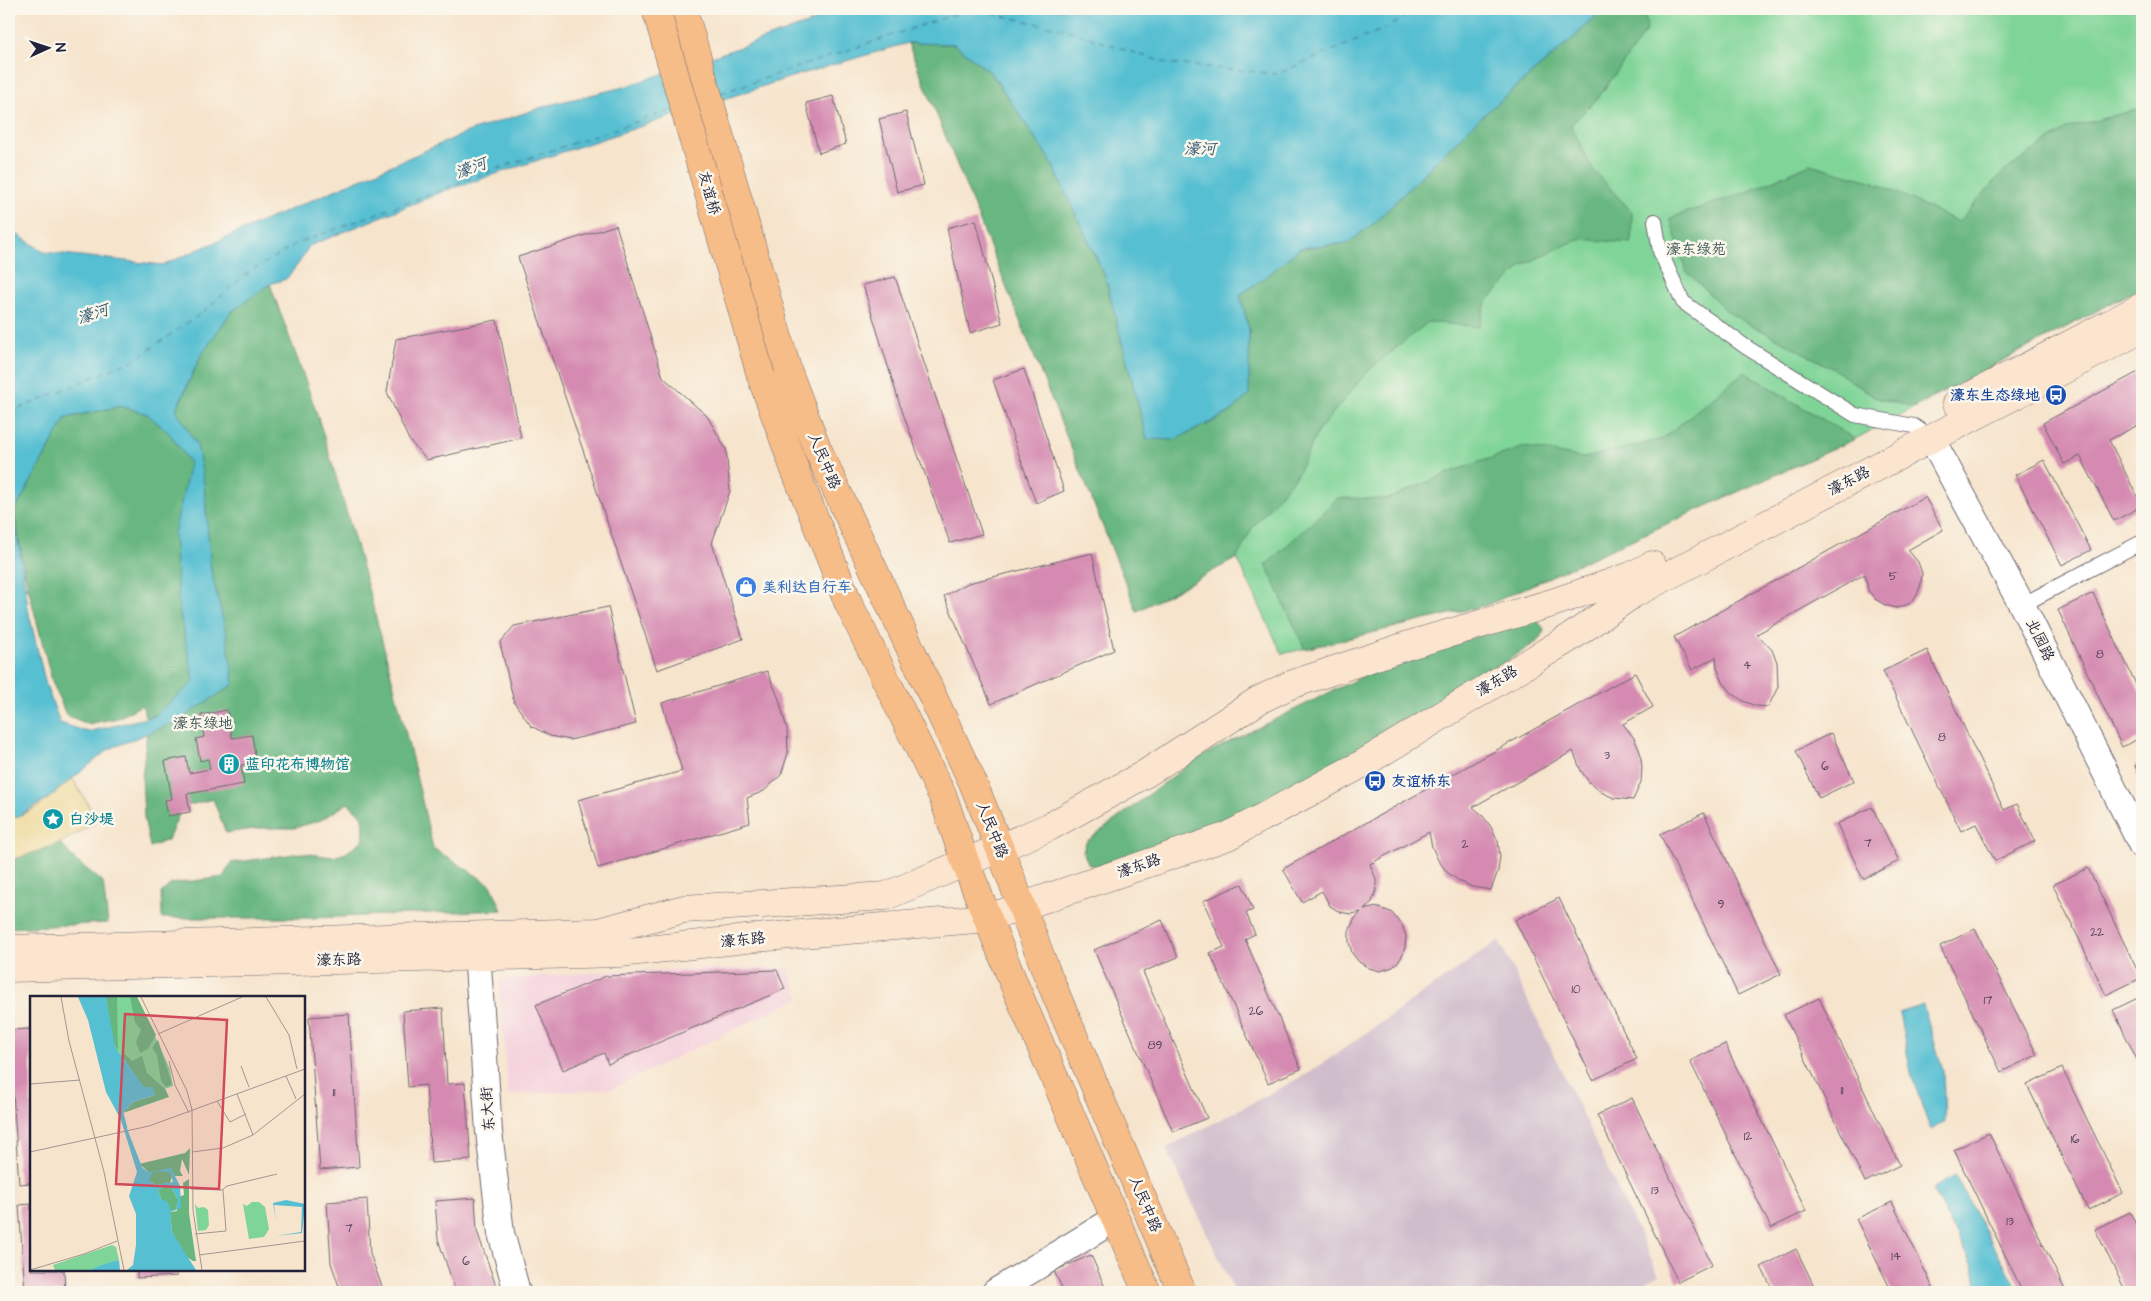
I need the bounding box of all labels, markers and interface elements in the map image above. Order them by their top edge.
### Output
north arrow [22,22,72,72]
text: N [50,42,70,52]
water label: 濠河 [1184,138,1219,160]
water label: 濠河 [452,151,493,184]
street label: 友谊桥 [693,168,725,218]
park label: 濠东绿苑 [1666,239,1726,260]
water label: 濠河 [74,298,114,329]
bus stop icon: 濠东生态绿地 [2044,383,2068,407]
place label: 濠东生态绿地 [1950,385,2040,406]
street label: 人民中路 [803,429,845,493]
street label: 濠东路 [1824,461,1874,501]
house number: 5 [1889,568,1898,585]
shop icon: 美利达自行车 [734,575,758,599]
place label: 美利达自行车 [762,577,852,598]
street label: 北园路 [2021,615,2059,665]
house number: 8 [2096,646,2104,663]
house number: 4 [1743,657,1751,674]
street label: 濠东路 [1472,660,1522,702]
park label: 濠东绿地 [173,713,233,734]
house number: 8 [1938,729,1946,746]
house number: 3 [1604,747,1610,764]
building icon: 蓝印花布博物馆 [217,752,241,776]
place label: 蓝印花布博物馆 [245,754,350,775]
house number: 6 [1821,758,1829,775]
bus stop icon: 友谊桥东 [1363,769,1387,793]
place label: 友谊桥东 [1391,771,1451,792]
street label: 人民中路 [971,798,1013,862]
place icon: 白沙堤 [41,807,65,831]
place label: 白沙堤 [69,809,114,830]
house number: 7 [1864,835,1872,852]
house number: 2 [1462,836,1469,853]
street label: 濠东路 [1114,849,1164,883]
house number: 9 [1718,896,1725,913]
house number: 22 [2090,924,2104,941]
street label: 濠东路 [720,927,766,953]
street label: 濠东路 [316,949,362,971]
house number: 10 [1571,981,1581,998]
house number: 17 [1984,992,1993,1009]
inset map [30,996,305,1271]
house number: 26 [1249,1003,1264,1020]
house number: 89 [1148,1037,1162,1054]
house number: 11 [1840,1082,1844,1099]
house number: 11 [332,1084,336,1101]
street label: 东大街 [476,1086,500,1132]
house number: 12 [1744,1128,1752,1145]
house number: 16 [2070,1131,2080,1148]
street label: 人民中路 [1124,1172,1166,1236]
house number: 13 [1651,1182,1659,1199]
house number: 13 [2006,1213,2014,1230]
house number: 7 [345,1220,353,1237]
house number: 14 [1891,1248,1901,1265]
house number: 6 [462,1253,470,1270]

